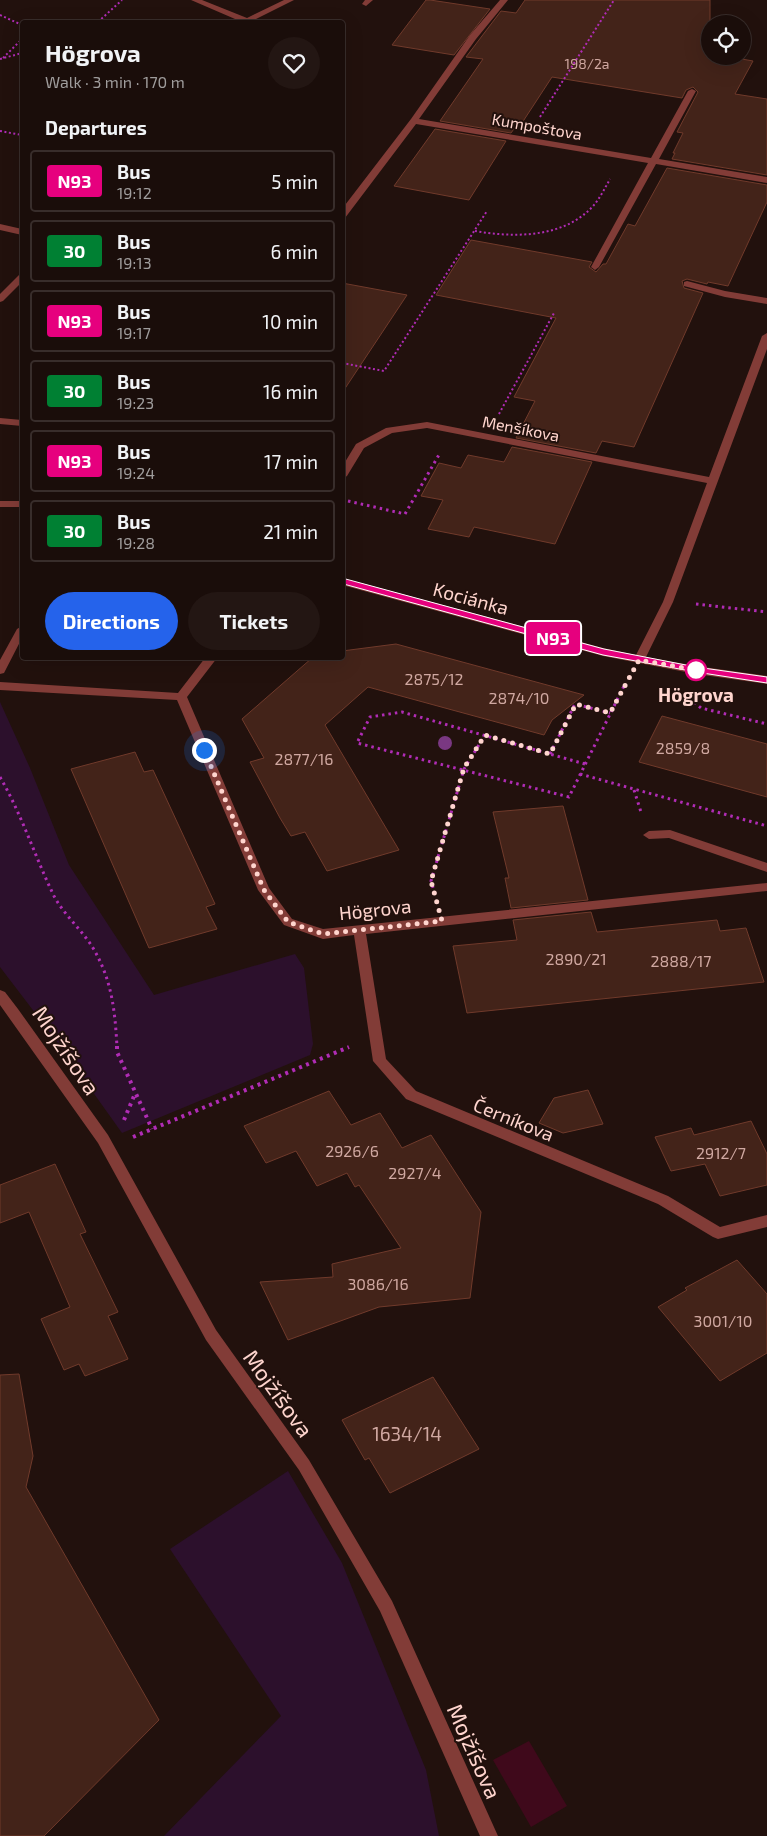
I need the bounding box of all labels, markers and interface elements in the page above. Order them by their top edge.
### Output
map controls [701,15,751,65]
button: locate [701,15,751,65]
button: heart [268,37,320,89]
text: Högrova [45,38,141,67]
house number: 198/2a [565,55,609,72]
text: Walk · 3 min · 170 m [45,72,185,91]
street label: Kumpoštova [490,109,584,143]
text: Departures [45,116,147,139]
text: Bus [117,160,151,183]
text: N93 [58,170,91,192]
text: 5 min [271,170,318,193]
text: 19:12 [117,183,152,202]
text: Bus [117,230,151,253]
text: 30 [64,240,85,262]
text: 6 min [270,240,318,263]
text: 19:13 [117,253,152,272]
text: Bus [117,300,151,323]
text: N93 [58,310,91,332]
text: 10 min [262,310,318,333]
text: 19:17 [117,323,151,342]
text: Bus [117,370,151,393]
text: 30 [64,380,85,402]
text: 16 min [263,380,318,403]
text: 19:23 [117,393,154,412]
street label: Menšíkova [481,411,561,445]
text: Bus [117,440,151,463]
text: N93 [58,450,91,472]
text: 17 min [264,450,318,473]
text: 19:24 [117,463,155,482]
text: Bus [117,510,151,533]
text: 30 [64,520,85,542]
text: 21 min [263,520,318,543]
text: 19:28 [117,533,155,552]
street label: Kociánka [431,577,511,619]
button: Directions [45,592,178,650]
button: Tickets [188,592,320,650]
line badge: N93 [524,622,582,654]
text: N93 [536,627,570,649]
marker: Högrova [685,659,707,681]
house number: 2875/12 [404,669,464,688]
place label: Högrova [658,683,734,706]
house number: 2874/10 [488,688,550,707]
your location [192,738,217,763]
house number: 2859/8 [656,738,710,757]
house number: 2877/16 [275,749,333,768]
street label: Högrova [338,894,412,924]
house number: 2890/21 [545,949,607,968]
house number: 2888/17 [651,951,711,970]
street label: Mojžíšova [27,1001,106,1100]
street label: Černíkova [470,1092,558,1146]
house number: 2926/6 [325,1141,379,1160]
house number: 2912/7 [696,1143,746,1162]
house number: 2927/4 [388,1163,442,1182]
house number: 3086/16 [347,1274,409,1293]
house number: 3001/10 [694,1311,752,1330]
street label: Mojžíšova [238,1344,319,1442]
house number: 1634/14 [372,1422,442,1445]
street label: Mojžíšova [442,1699,507,1803]

